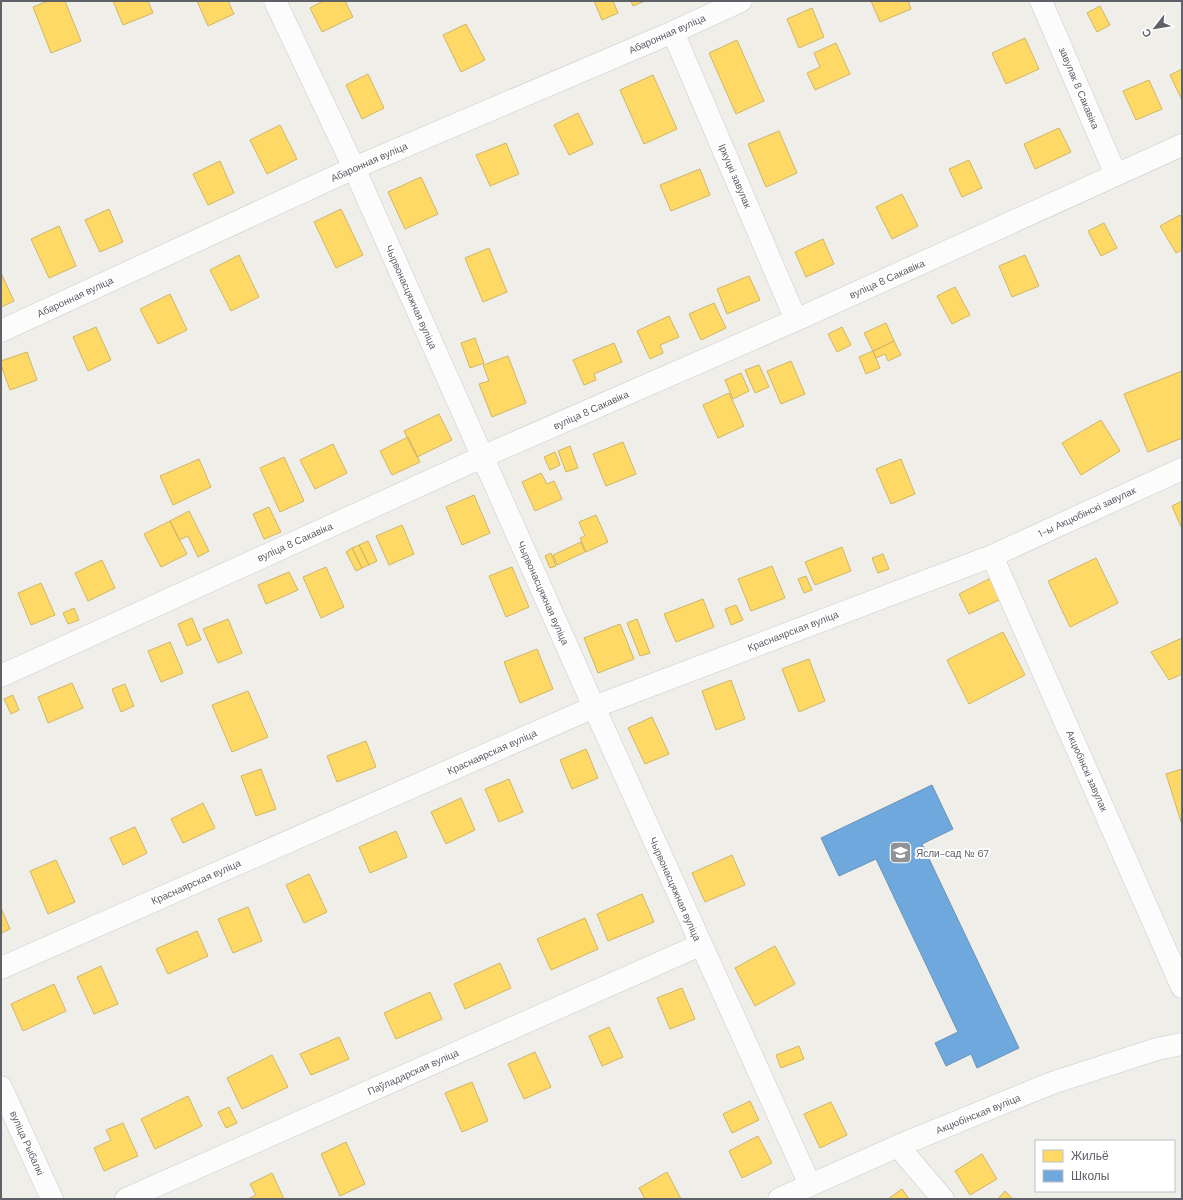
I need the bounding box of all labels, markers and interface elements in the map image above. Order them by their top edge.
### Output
north arrow [1135,8,1175,48]
street label: Абаронная вуліца [627,11,708,57]
text: С [1138,26,1154,40]
street label: завулак 8 Сакавіка [1056,45,1102,131]
street label: Абаронная вуліца [329,139,410,185]
street label: Іркуцкі завулак [716,142,755,211]
street label: Чырвонасцяжная вуліца [382,243,440,351]
street label: вуліца 8 Сакавіка [847,256,927,301]
street label: Абаронная вуліца [35,273,116,320]
street label: вуліца 8 Сакавіка [551,387,631,432]
street label: 1-ы Акцюбінскі завулак [1036,483,1138,540]
street label: вуліца 8 Сакавіка [255,519,335,564]
street label: Чырвонасцяжная вуліца [514,539,572,647]
street label: Краснаярская вуліца [746,607,841,654]
street label: Краснаярская вуліца [445,726,539,778]
street label: Акцюбінскі завулак [1063,728,1111,814]
street label: Чырвонасцяжная вуліца [646,835,704,943]
school or university icon: Ясли-сад № 67 [888,840,914,866]
place label: Ясли-сад № 67 [916,847,989,860]
street label: Краснаярская вуліца [149,856,243,908]
street label: Паўладарская вуліца [365,1046,461,1098]
street label: Акцюбінская вуліца [934,1091,1023,1137]
street label: вуліца Рыбалкі [7,1109,47,1177]
legend [1035,1140,1175,1192]
text: Жильё [1071,1148,1109,1164]
text: Школы [1071,1168,1109,1184]

